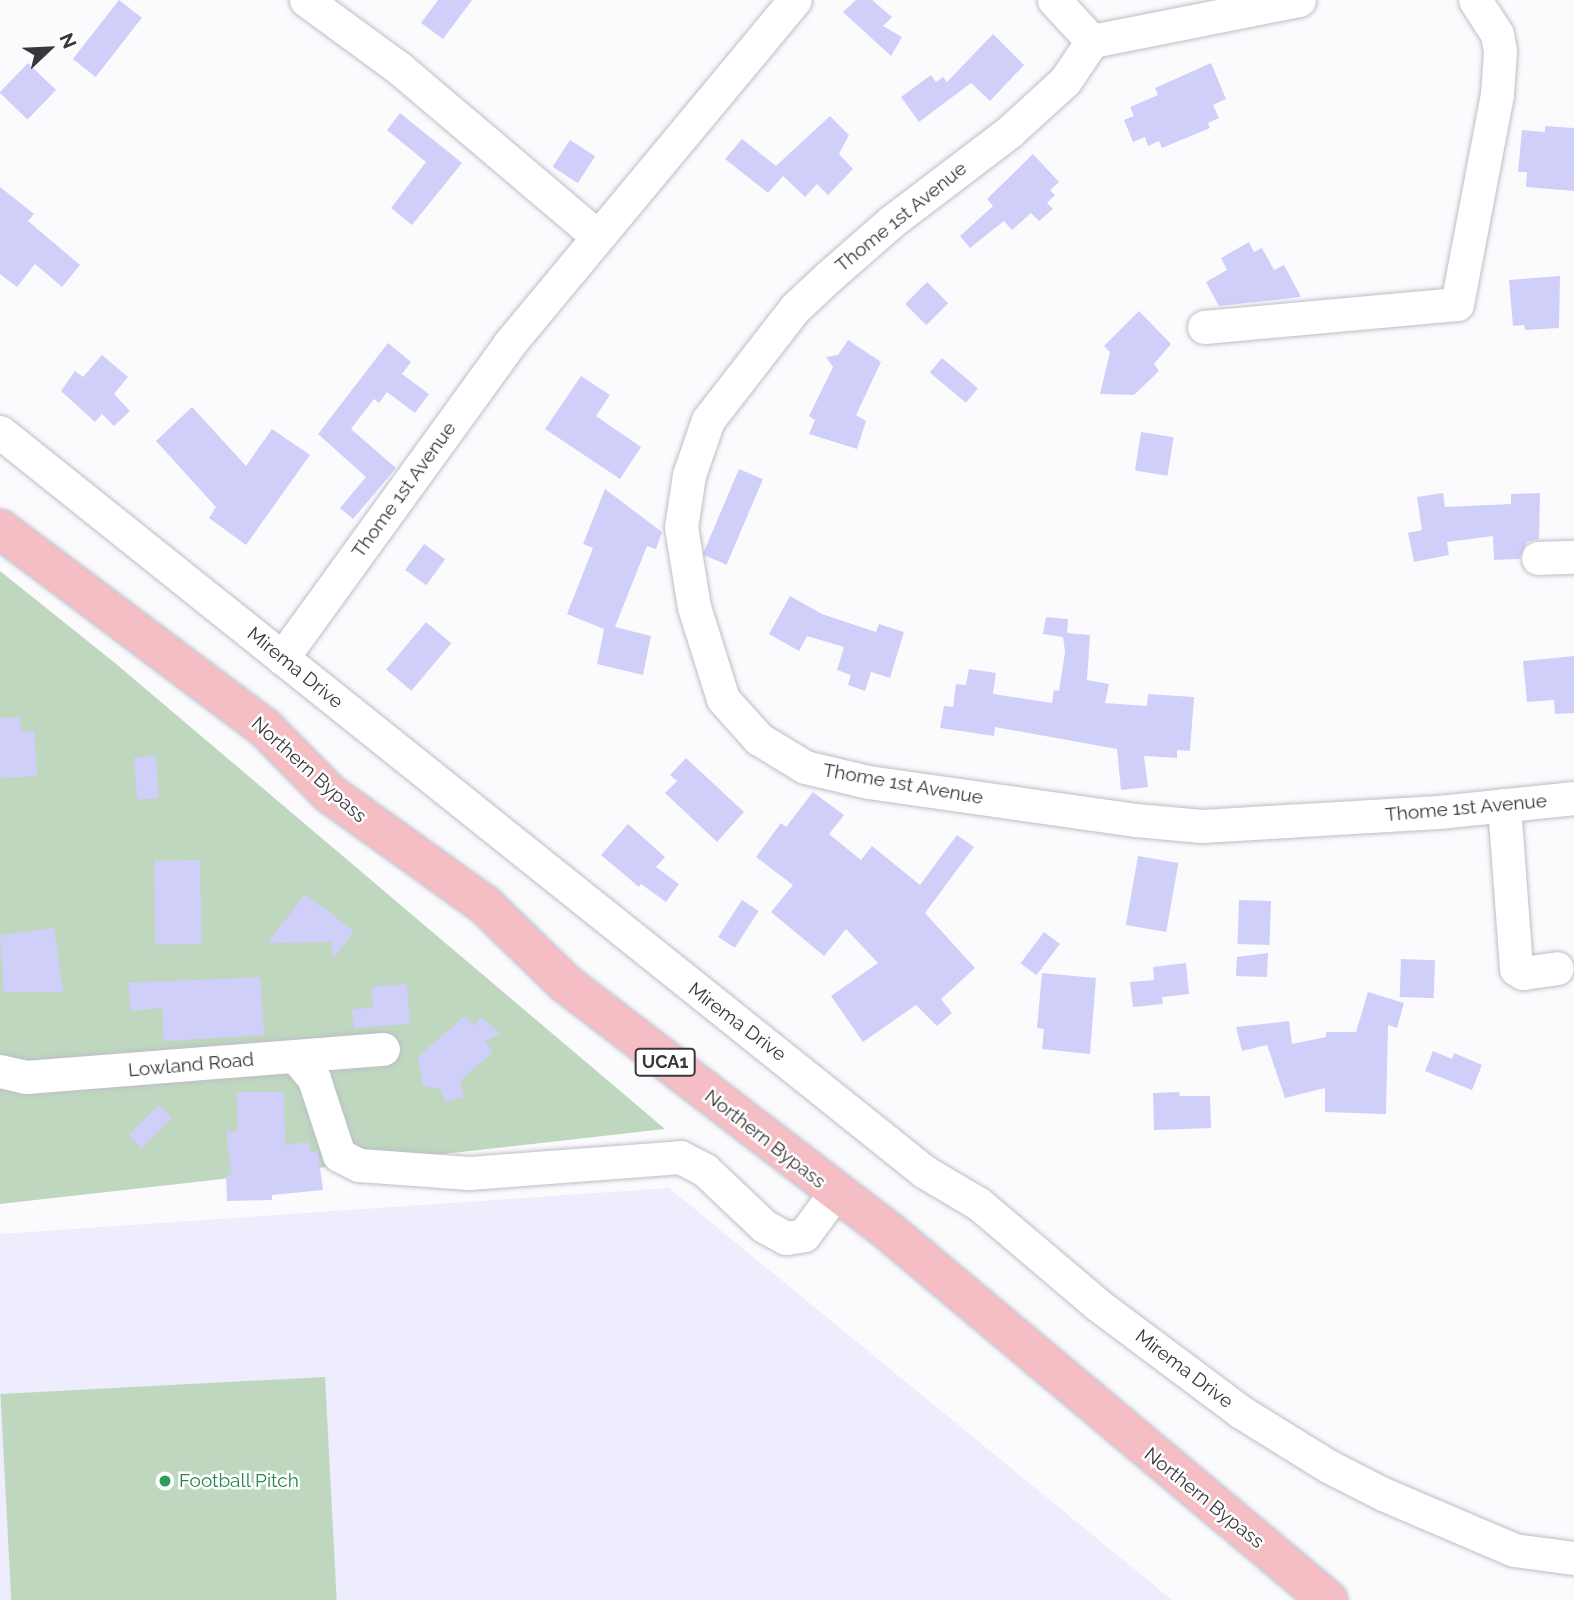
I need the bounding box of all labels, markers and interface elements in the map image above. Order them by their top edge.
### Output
north arrow [14,14,84,84]
text: N [55,30,81,52]
street label: Thome 1st Avenue [831,157,971,277]
street label: Thome 1st Avenue [347,418,461,562]
street label: Mirema Drive [243,623,347,713]
street label: Northern Bypass [247,712,371,828]
street label: Thome 1st Avenue [821,759,985,809]
street label: Thome 1st Avenue [1384,790,1548,826]
street label: Mirema Drive [684,978,790,1066]
street label: Lowland Road [127,1048,255,1082]
road number: UCA1 [634,1048,696,1077]
street label: Northern Bypass [700,1085,830,1193]
street label: Mirema Drive [1131,1325,1237,1413]
street label: Northern Bypass [1140,1443,1268,1553]
place label: Football Pitch [179,1470,299,1492]
marker: Football Pitch [157,1473,173,1489]

